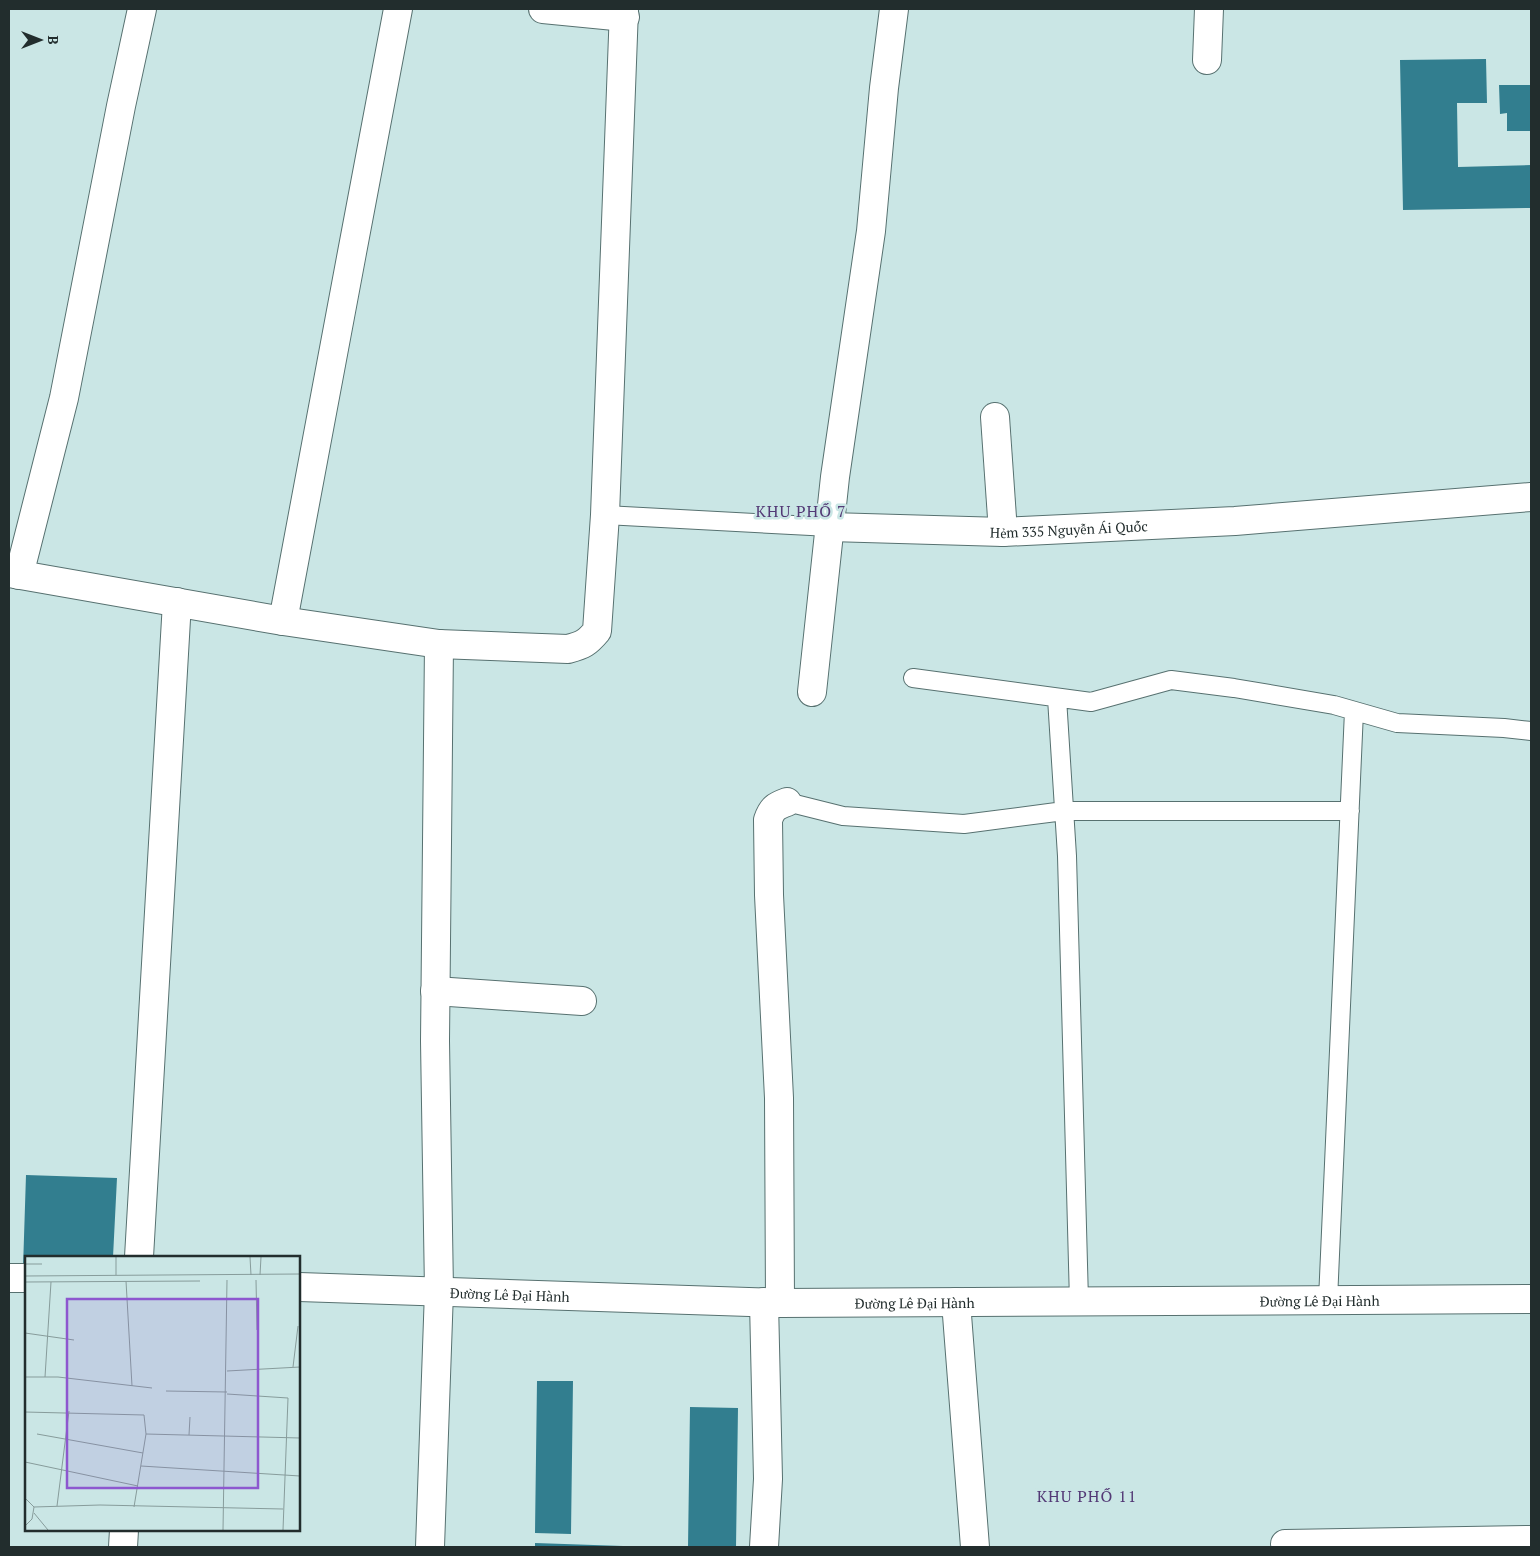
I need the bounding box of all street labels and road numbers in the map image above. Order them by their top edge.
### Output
street label: Hẻm 335 Nguyễn Ái Quốc [990,516,1148,542]
street label: Đường Lê Đại Hành [450,1283,570,1306]
street label: Đường Lê Đại Hành [1260,1290,1380,1310]
street label: Đường Lê Đại Hành [855,1292,975,1312]

